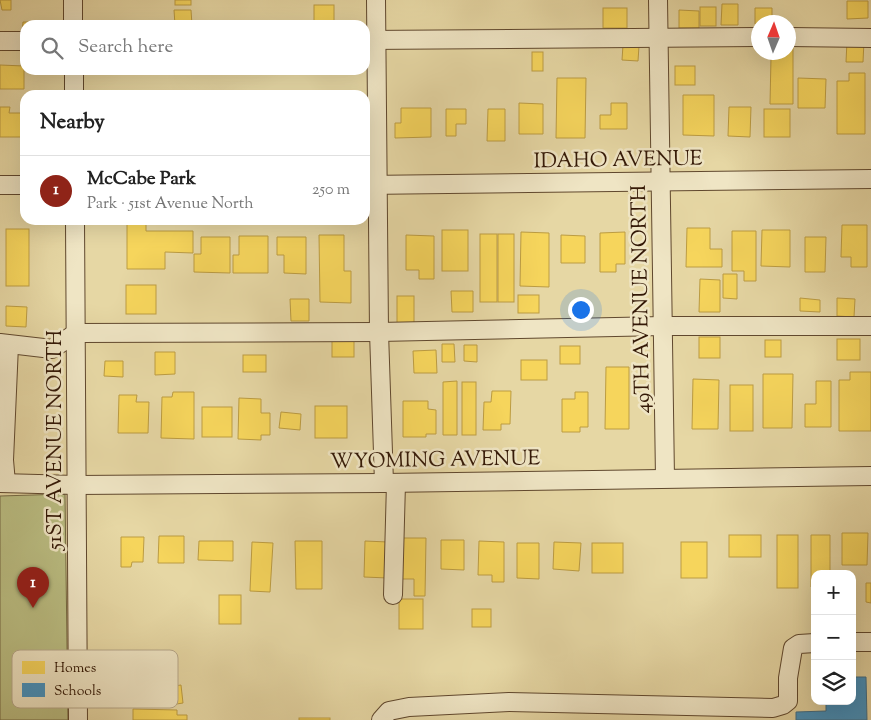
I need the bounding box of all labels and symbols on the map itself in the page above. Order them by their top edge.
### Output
north arrow [751,15,796,60]
street label: IDAHO AVENUE [533,145,703,177]
street label: 49TH AVENUE NORTH [625,184,659,414]
your location [568,297,594,323]
street label: 51ST AVENUE NORTH [41,330,71,551]
street label: WYOMING AVENUE [330,444,541,478]
pin: 1 [17,567,49,608]
legend [12,650,178,708]
text: Homes [54,659,96,679]
text: Schools [54,682,101,702]

